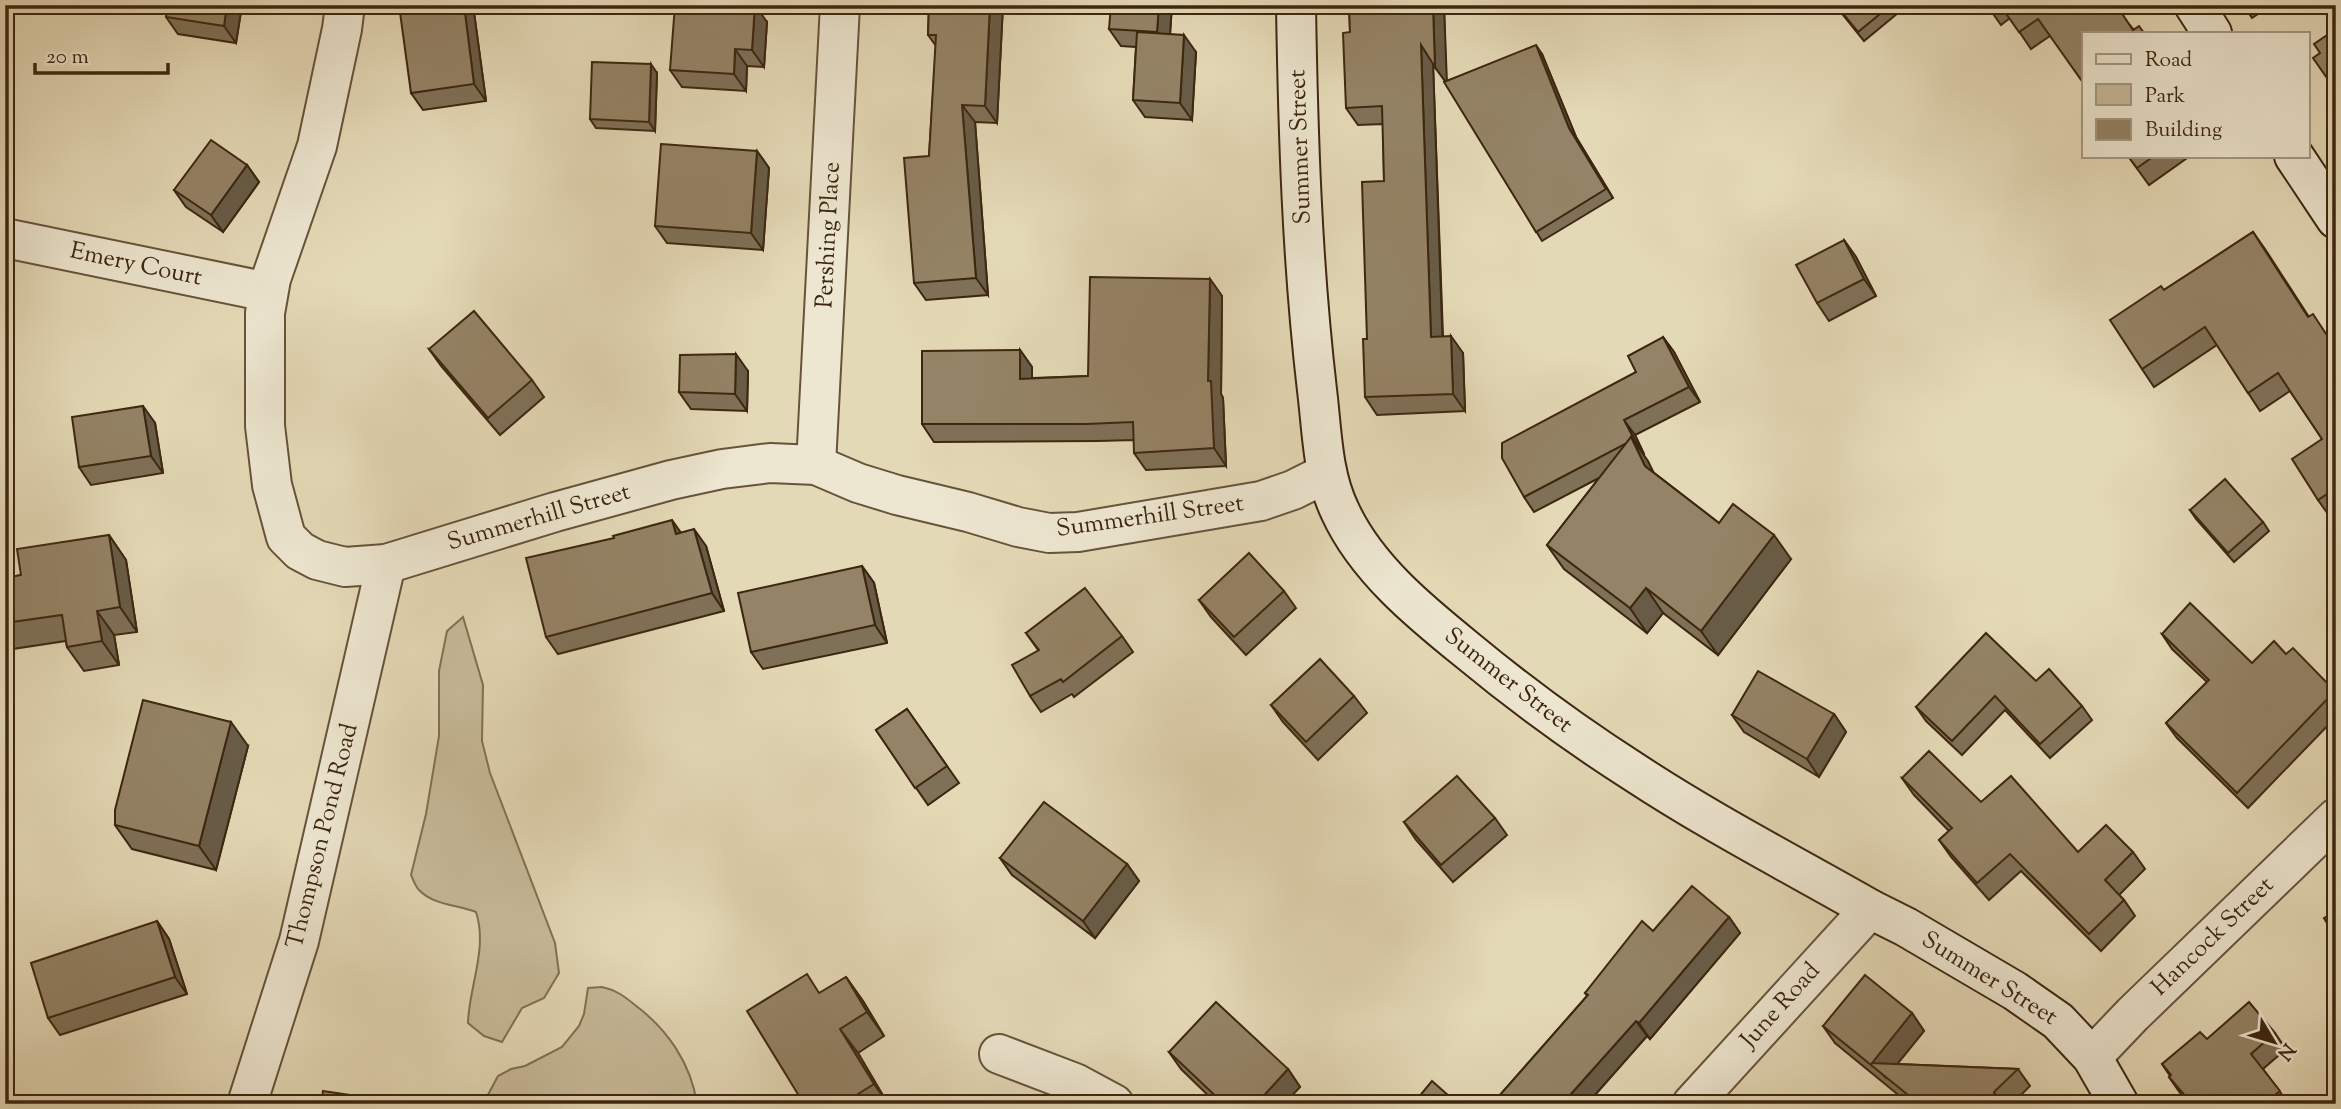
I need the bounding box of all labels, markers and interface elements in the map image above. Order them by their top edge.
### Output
scale bar [35,32,168,76]
legend [2082,32,2310,158]
text: 20 m [46,43,89,73]
text: Road [2145,46,2192,76]
street label: Summer Street [1281,69,1321,225]
text: Park [2145,82,2186,112]
text: Building [2145,116,2222,146]
street label: Pershing Place [808,161,850,309]
street label: Emery Court [67,234,205,296]
street label: Summerhill Street [443,476,635,560]
street label: Summerhill Street [1054,487,1246,547]
street label: Summer Street [1437,620,1579,742]
street label: Thompson Pond Road [279,719,368,952]
street label: Hancock Street [2144,870,2282,1004]
street label: Summer Street [1914,924,2064,1034]
street label: June Road [1732,955,1829,1058]
north arrow [2240,1007,2310,1078]
text: N [2270,1037,2301,1065]

